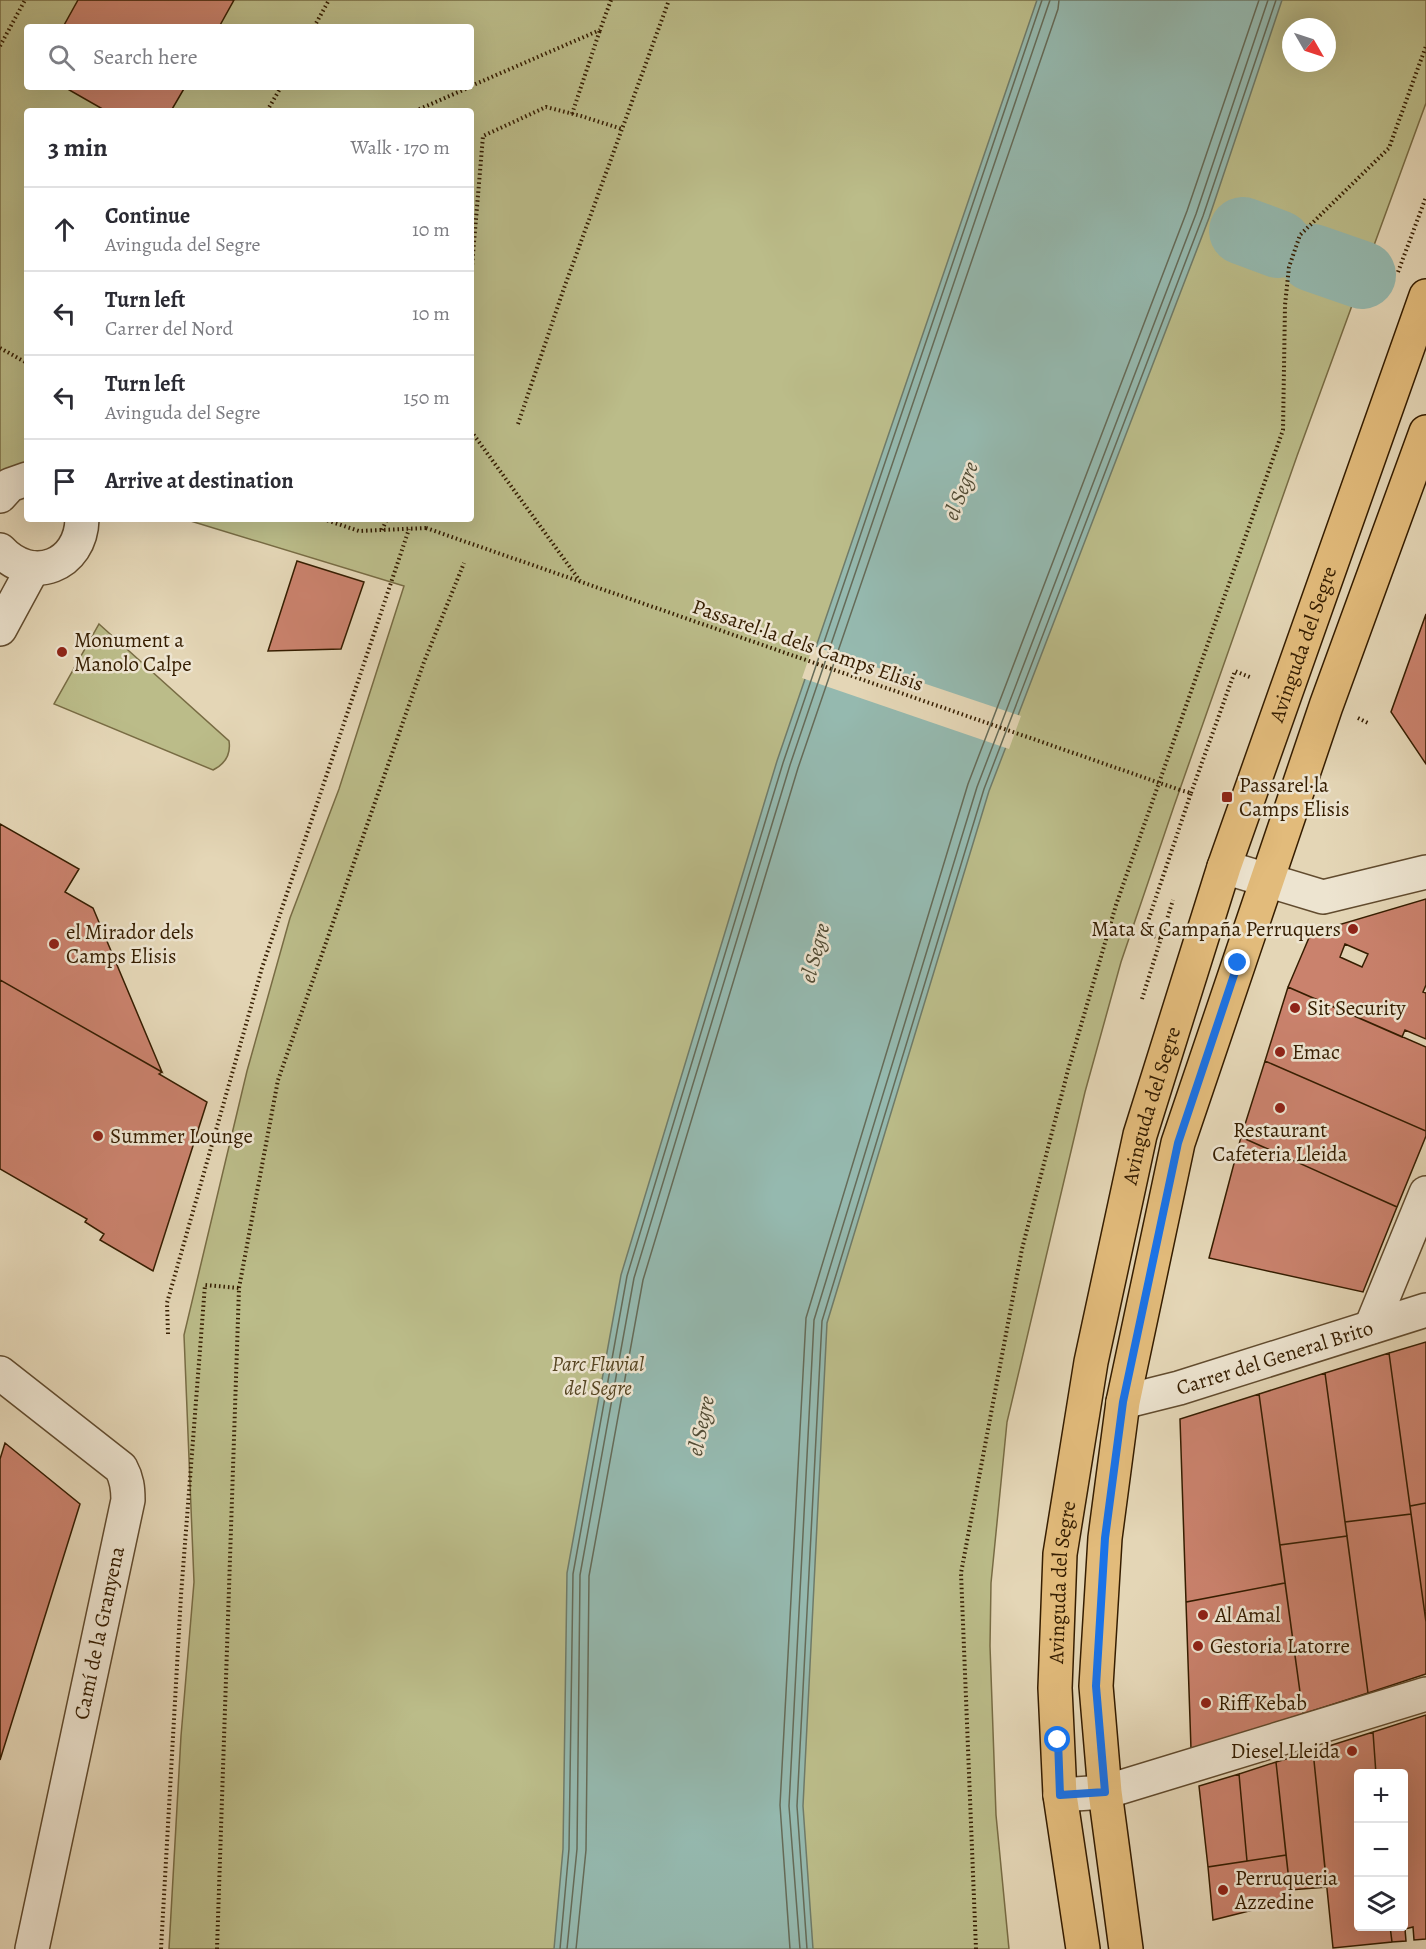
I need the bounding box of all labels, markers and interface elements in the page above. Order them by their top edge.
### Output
north arrow [1282,18,1336,72]
search box [24,24,474,90]
icon: search [45,41,78,74]
text: Search here [93,42,198,72]
text: 3 min [48,130,108,165]
text: Walk · 170 m [350,134,450,161]
text: Continue [105,201,190,231]
icon: ahead [48,213,81,246]
text: 10 m [412,216,450,243]
text: Avinguda del Segre [105,231,261,258]
text: Turn left [105,285,185,315]
icon: left [48,297,81,330]
text: 10 m [412,300,450,327]
text: Carrer del Nord [105,315,233,342]
text: Turn left [105,369,185,399]
icon: left [48,381,81,414]
text: 150 m [403,384,450,411]
text: Avinguda del Segre [105,399,261,426]
water label: el Segre [936,457,986,525]
icon: arrive [48,465,81,498]
text: Arrive at destination [105,466,294,496]
street label: Avinguda del Segre [1262,562,1343,727]
street label: Passarel·la dels Camps Elisis [689,592,927,698]
place label: Monument a Manolo Calpe [74,626,192,678]
marker: Monument a Manolo Calpe [55,645,69,659]
place label: Passarel·la Camps Elisis [1239,771,1349,823]
marker: Passarel·la Camps Elisis [1220,790,1234,804]
place label: Mata & Campaña Perruquers [1091,915,1341,943]
place label: el Mirador dels Camps Elisis [66,918,194,970]
water label: el Segre [793,920,837,986]
marker: Mata & Campaña Perruquers [1346,922,1360,936]
marker: el Mirador dels Camps Elisis [47,937,61,951]
route end [1224,949,1250,975]
place label: Sit Security [1307,994,1406,1022]
marker: Sit Security [1288,1001,1302,1015]
street label: Avinguda del Segre [1115,1023,1187,1188]
place label: Emac [1292,1038,1340,1066]
marker: Emac [1273,1045,1287,1059]
marker: Restaurant Cafeteria Lleida [1273,1101,1287,1115]
place label: Restaurant Cafeteria Lleida [1212,1116,1348,1168]
place label: Summer Lounge [110,1122,253,1150]
marker: Summer Lounge [91,1129,105,1143]
street label: Carrer del General Brito [1173,1314,1377,1402]
park label: Parc Fluvial del Segre [552,1350,645,1402]
water label: el Segre [680,1393,722,1459]
street label: Avinguda del Segre [1042,1499,1082,1665]
street label: Camí de la Granyena [67,1544,131,1722]
place label: Al Amal [1214,1601,1280,1629]
marker: Al Amal [1196,1608,1210,1622]
place label: Gestoria Latorre [1210,1632,1350,1660]
marker: Gestoria Latorre [1191,1639,1205,1653]
place label: Riff Kebab [1218,1689,1307,1717]
marker: Riff Kebab [1199,1696,1213,1710]
route start [1044,1726,1070,1752]
place label: Diesel Lleida [1231,1737,1340,1765]
marker: Diesel Lleida [1345,1744,1359,1758]
map controls [1354,1769,1408,1931]
button: + [1354,1769,1408,1823]
button: − [1354,1823,1408,1877]
place label: Perruqueria Azzedine [1234,1864,1338,1916]
button: layers [1354,1877,1408,1931]
marker: Perruqueria Azzedine [1216,1883,1230,1897]

